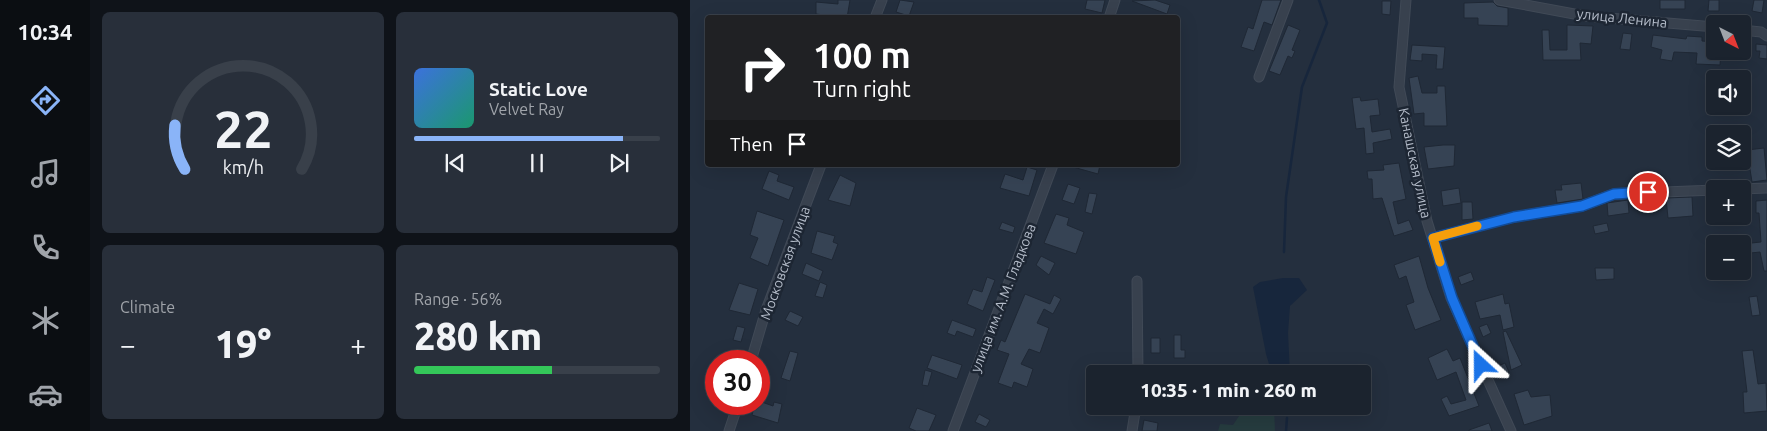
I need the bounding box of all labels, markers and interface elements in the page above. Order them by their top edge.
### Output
street label: улица Ленина [1576,5,1668,31]
north arrow [1706,15,1751,60]
map controls [1706,15,1751,280]
text: 10:34 [17,19,73,44]
icon: right [730,35,795,100]
text: 100 m [813,35,911,75]
button: sound [1706,70,1751,115]
text: Turn right [813,76,911,101]
text: Static Love [489,78,588,100]
icon: directions [28,83,63,118]
text: 22 [214,100,272,158]
text: Velvet Ray [489,100,564,118]
street label: Канашская улица [1395,106,1435,220]
button: layers [1706,125,1751,170]
icon: arrive [783,130,811,158]
text: Then [730,133,773,155]
icon: previous [441,149,469,177]
icon: pause [523,149,551,177]
icon: next [605,149,633,177]
icon: music [28,156,63,191]
text: km/h [222,157,264,177]
pin [1627,171,1669,213]
icon: arrive [1634,178,1662,206]
button: + [1706,180,1751,225]
street label: Московская улица [757,204,813,322]
street label: улица им. А.М. Гладкова [967,221,1039,375]
icon: phone [28,230,63,265]
button: − [1706,235,1751,280]
text: Range · 56% [414,290,502,308]
text: Climate [120,298,175,316]
icon: climate [28,303,63,338]
text: 280 km [414,315,542,357]
text: 19° [215,323,271,365]
text: − [120,329,136,360]
text: + [350,329,366,360]
position arrow [1454,338,1506,390]
speed limit sign: 30 [705,350,770,415]
icon: car [28,377,63,412]
text: 10:35 · 1 min · 260 m [1140,379,1317,401]

